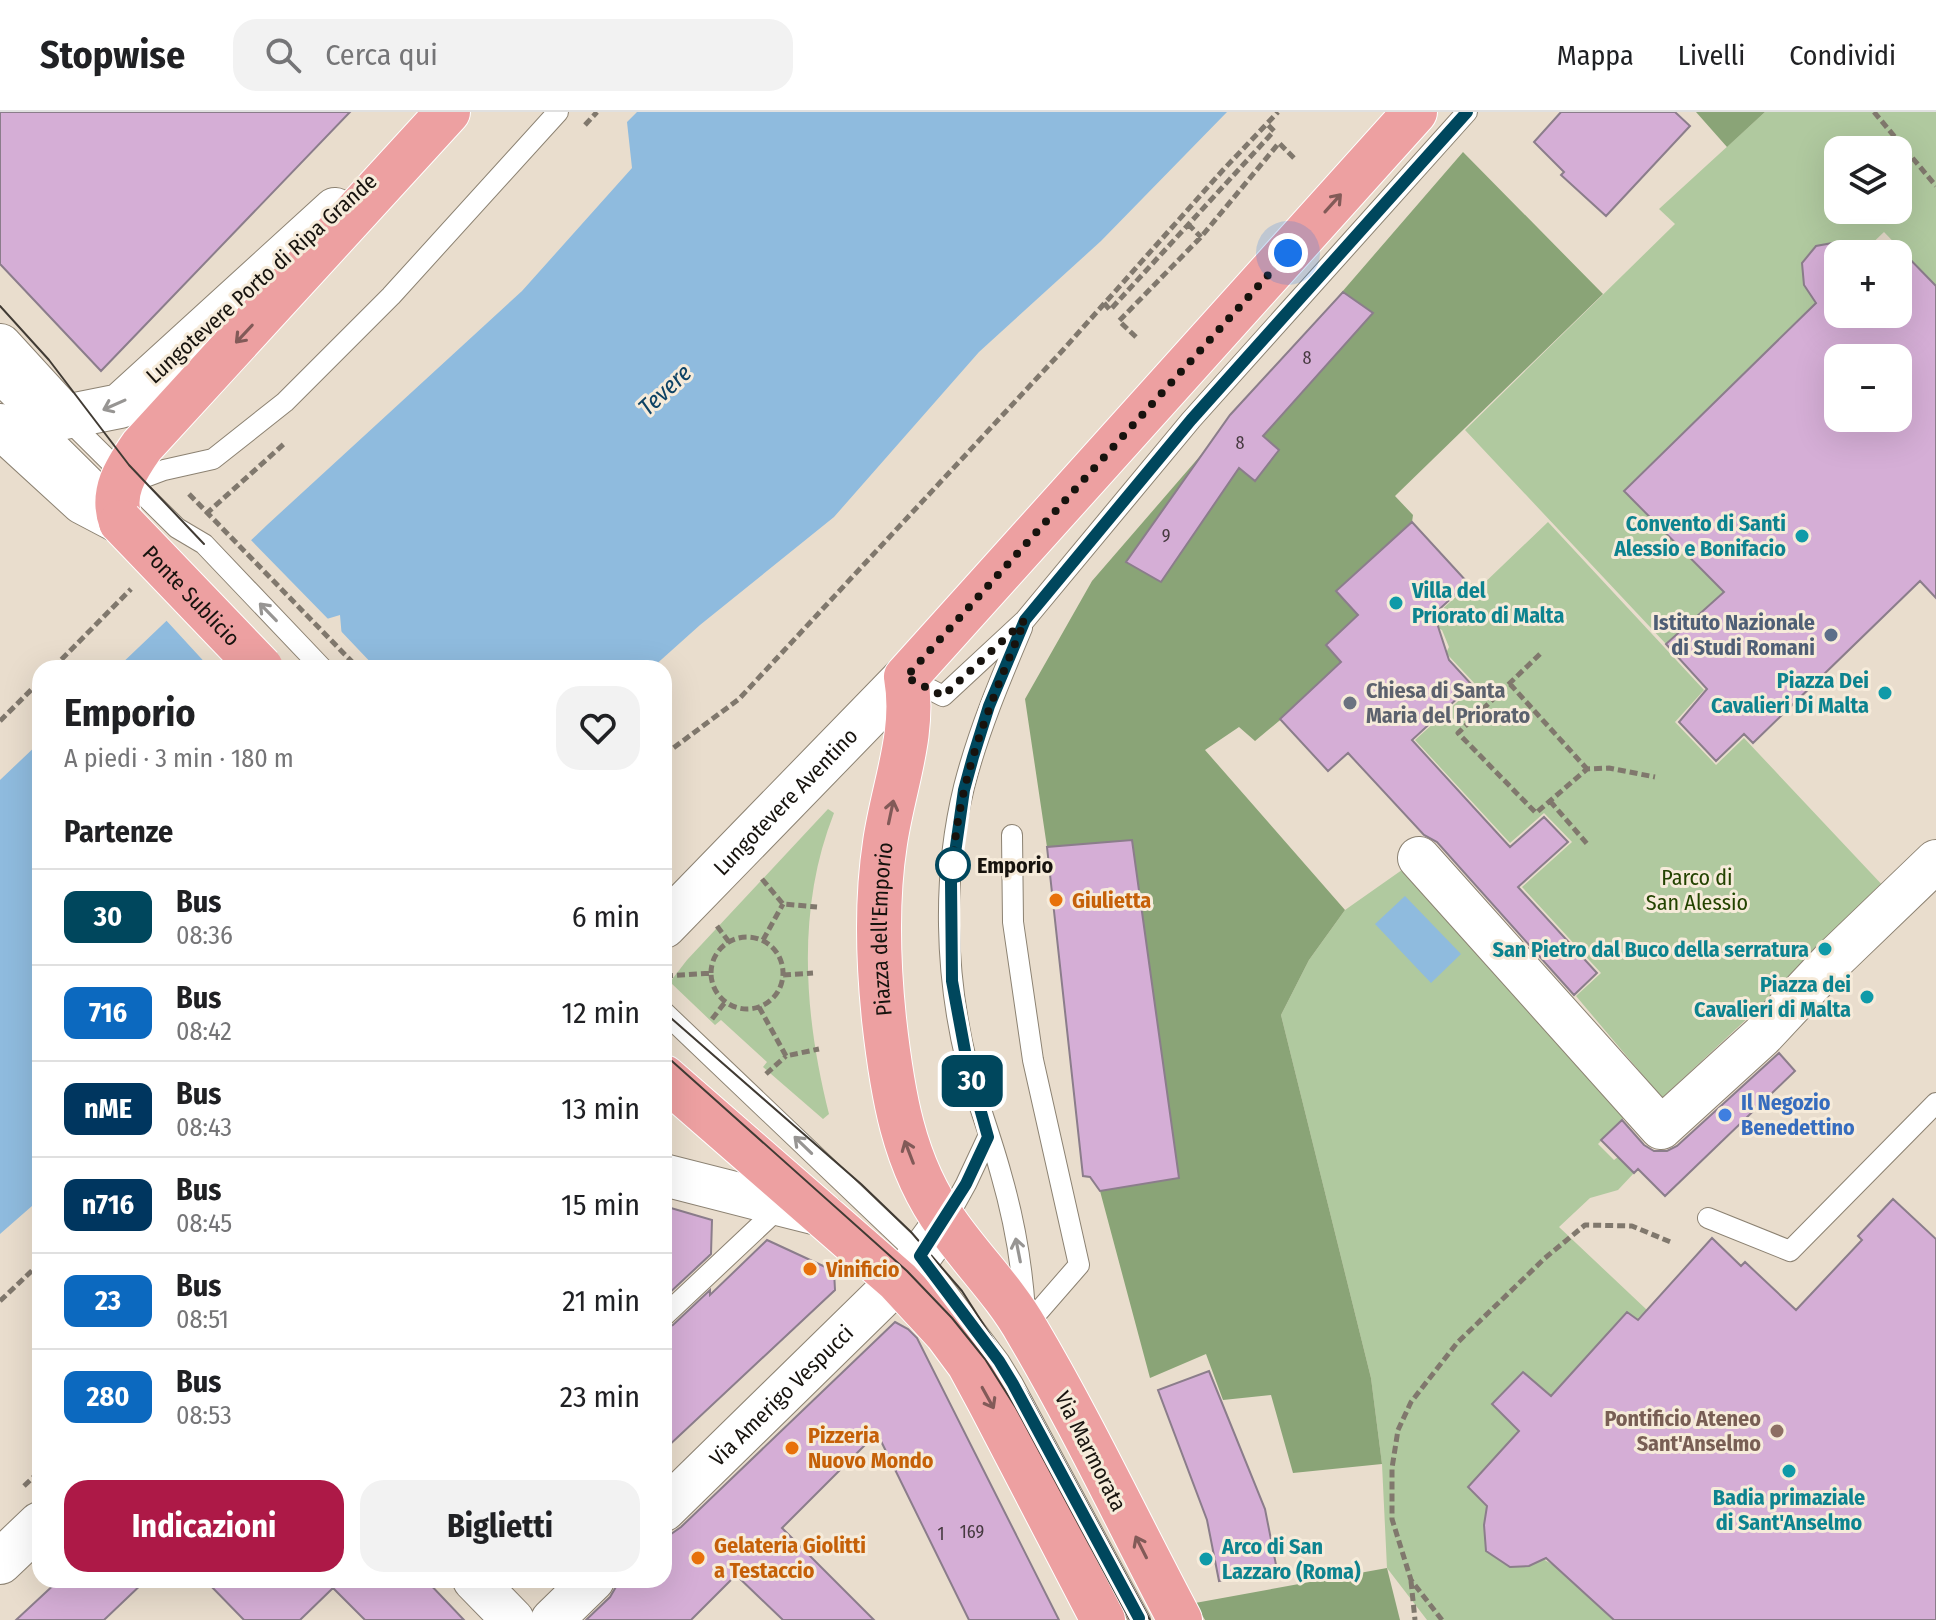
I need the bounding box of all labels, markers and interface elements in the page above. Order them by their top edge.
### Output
search box [233,19,793,91]
text: Stopwise [40,32,185,78]
icon: search [261,33,305,77]
text: Cerca qui [325,37,438,73]
text: Mappa [1557,39,1634,72]
text: Livelli [1678,39,1745,72]
text: Condividi [1789,39,1896,72]
map controls [1824,136,1912,432]
button: layers [1824,136,1912,224]
street label: Lungotevere Porto di Ripa Grande [140,168,382,389]
one-way arrow [1324,193,1343,213]
your location [1268,233,1308,273]
button: + [1824,240,1912,328]
one-way arrow [235,324,253,344]
button: − [1824,344,1912,432]
house number: 8 [1303,347,1312,369]
water label: Tevere [633,359,697,421]
one-way arrow [103,399,127,414]
house number: 8 [1236,432,1245,454]
place label: Convento di Santi Alessio e Bonifacio [1613,510,1786,562]
house number: 9 [1162,525,1170,547]
marker: Convento di Santi Alessio e Bonifacio [1793,527,1811,545]
street label: Ponte Sublicio [137,540,246,652]
place label: Villa del Priorato di Malta [1411,577,1564,629]
marker: Villa del Priorato di Malta [1387,594,1405,612]
one-way arrow [260,602,278,622]
place label: Istituto Nazionale di Studi Romani [1653,609,1815,661]
marker: Istituto Nazionale di Studi Romani [1822,626,1840,644]
place label: Piazza Dei Cavalieri Di Malta [1711,667,1869,719]
place label: Chiesa di Santa Maria del Priorato [1366,677,1530,729]
marker: Piazza Dei Cavalieri Di Malta [1876,684,1894,702]
button: heart [556,686,640,770]
text: Emporio [64,690,196,736]
marker: Chiesa di Santa Maria del Priorato [1341,694,1359,712]
street label: Lungotevere Aventino [708,722,863,881]
text: A piedi · 3 min · 180 m [64,743,294,774]
one-way arrow [884,800,899,826]
text: Partenze [64,814,173,850]
street label: Piazza dell'Emporio [866,840,899,1017]
marker: Emporio [936,848,970,882]
place label: Emporio [977,852,1053,879]
park label: Parco di San Alessio [1646,864,1748,916]
text: Bus [176,884,221,920]
place label: Giulietta [1072,887,1151,914]
marker: Giulietta [1047,891,1065,909]
text: 6 min [572,899,640,935]
text: 30 [94,900,122,933]
text: 08:36 [176,920,233,951]
place label: San Pietro dal Buco della serratura [1492,936,1809,963]
marker: San Pietro dal Buco della serratura [1816,940,1834,958]
place label: Piazza dei Cavalieri di Malta [1694,971,1851,1023]
text: Bus [176,980,221,1016]
marker: Piazza dei Cavalieri di Malta [1858,988,1876,1006]
text: 12 min [562,995,640,1031]
text: 716 [89,996,127,1029]
text: 08:42 [176,1016,232,1047]
line badge: 30 [936,1055,1008,1107]
text: 30 [958,1064,986,1097]
text: Bus [176,1076,221,1112]
place label: Il Negozio Benedettino [1741,1089,1855,1141]
text: 13 min [561,1091,640,1127]
text: nME [84,1092,132,1125]
marker: Il Negozio Benedettino [1716,1106,1734,1124]
text: 08:43 [176,1112,232,1143]
one-way arrow [793,1135,813,1154]
one-way arrow [901,1140,916,1165]
text: Bus [176,1172,221,1208]
text: 15 min [561,1187,640,1223]
text: n716 [82,1188,134,1221]
text: 08:45 [176,1208,232,1239]
one-way arrow [1010,1238,1025,1263]
place label: Vinificio [825,1256,900,1283]
marker: Vinificio [801,1260,819,1278]
text: Bus [176,1268,221,1304]
text: 21 min [562,1283,640,1319]
text: 23 [95,1284,121,1317]
text: 08:51 [176,1304,229,1335]
street label: Via Amerigo Vespucci [704,1319,859,1472]
text: Bus [176,1364,221,1400]
text: 23 min [560,1379,640,1415]
text: 280 [86,1380,130,1413]
one-way arrow [981,1386,996,1410]
street label: Via Marmorata [1049,1387,1132,1516]
text: 08:53 [176,1400,232,1431]
place label: Pontificio Ateneo Sant'Anselmo [1604,1405,1761,1457]
place label: Pizzeria Nuovo Mondo [808,1422,934,1474]
marker: Pontificio Ateneo Sant'Anselmo [1768,1422,1786,1440]
marker: Pizzeria Nuovo Mondo [783,1439,801,1457]
marker: Badia primaziale di Sant'Anselmo [1780,1462,1798,1480]
button: Indicazioni [64,1480,344,1572]
button: Biglietti [360,1480,640,1572]
place label: Badia primaziale di Sant'Anselmo [1713,1484,1865,1536]
house number: 169 [960,1521,984,1543]
house number: 1 [937,1523,945,1545]
place label: Gelateria Giolitti a Testaccio [714,1532,866,1584]
place label: Arco di San Lazzaro (Roma) [1221,1533,1361,1585]
one-way arrow [1133,1536,1148,1560]
marker: Gelateria Giolitti a Testaccio [689,1549,707,1567]
marker: Arco di San Lazzaro (Roma) [1197,1550,1215,1568]

